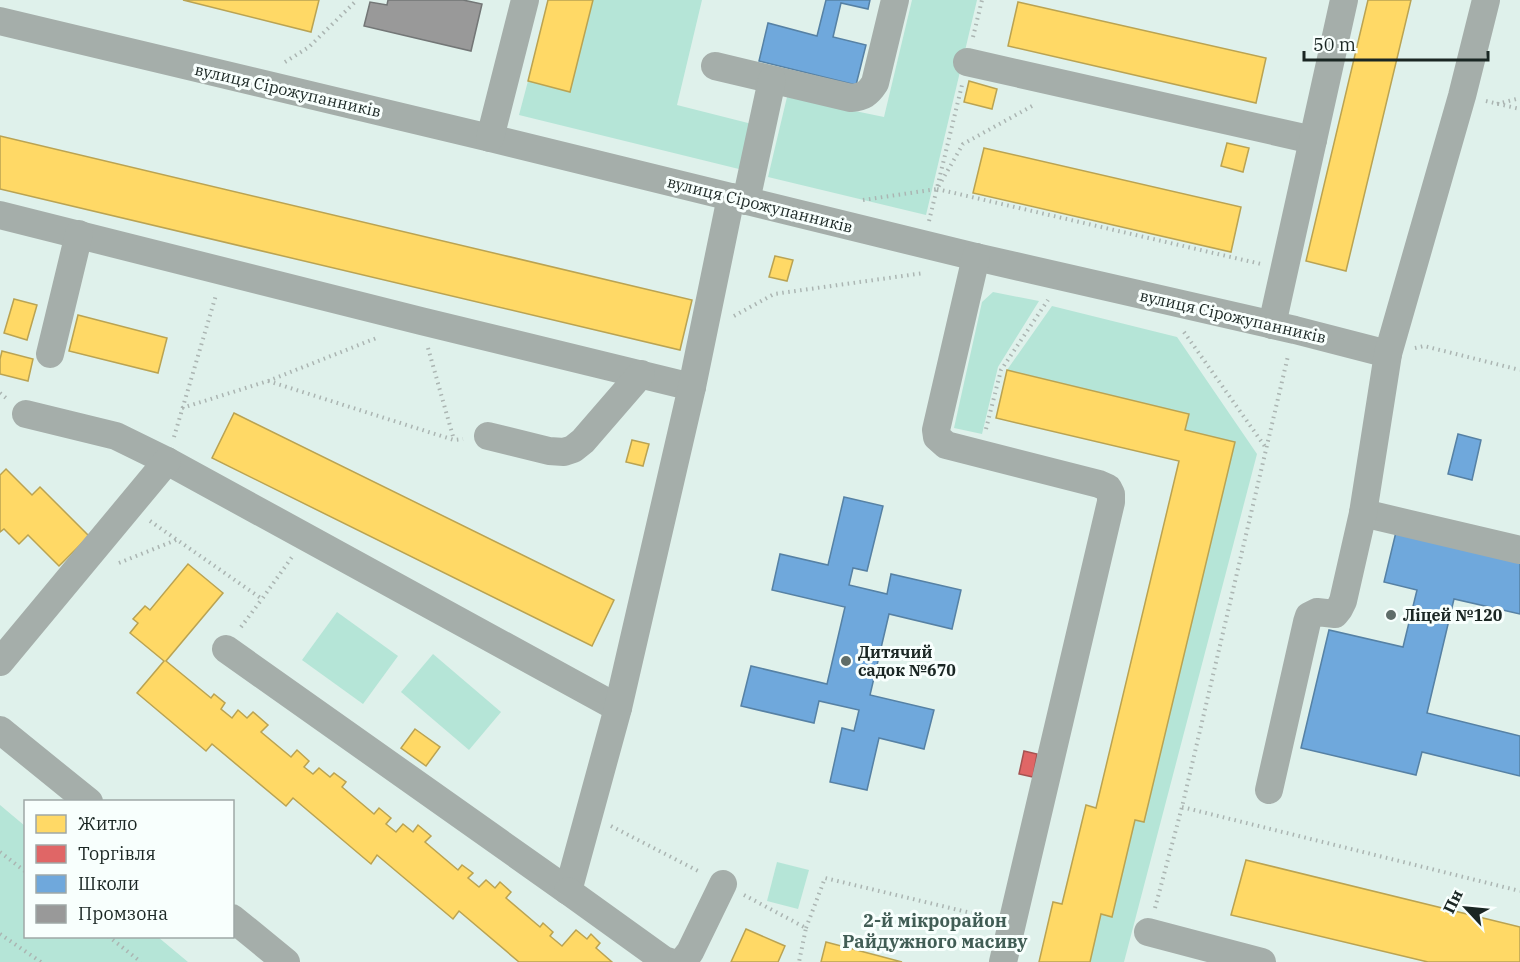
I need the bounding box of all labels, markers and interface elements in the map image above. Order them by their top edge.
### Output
scale bar [1304,24,1488,62]
text: 50 m [1313,33,1356,56]
street label: вулиця Сірожупанників [193,59,383,121]
street label: вулиця Сірожупанників [665,171,855,237]
street label: вулиця Сірожупанників [1138,285,1328,347]
place label: Ліцей №120 [1403,605,1503,625]
marker: Ліцей №120 [1384,608,1398,622]
place label: Дитячий садок №670 [858,642,956,680]
marker: Дитячий садок №670 [839,654,853,668]
legend [24,800,234,938]
text: Житло [78,812,137,835]
text: Торгівля [78,842,156,865]
text: Школи [78,872,139,895]
north arrow [1436,878,1496,938]
text: Пн [1438,886,1467,917]
text: Промзона [78,902,168,925]
district label: 2-й мікрорайон Райдужного масиву [842,909,1028,953]

